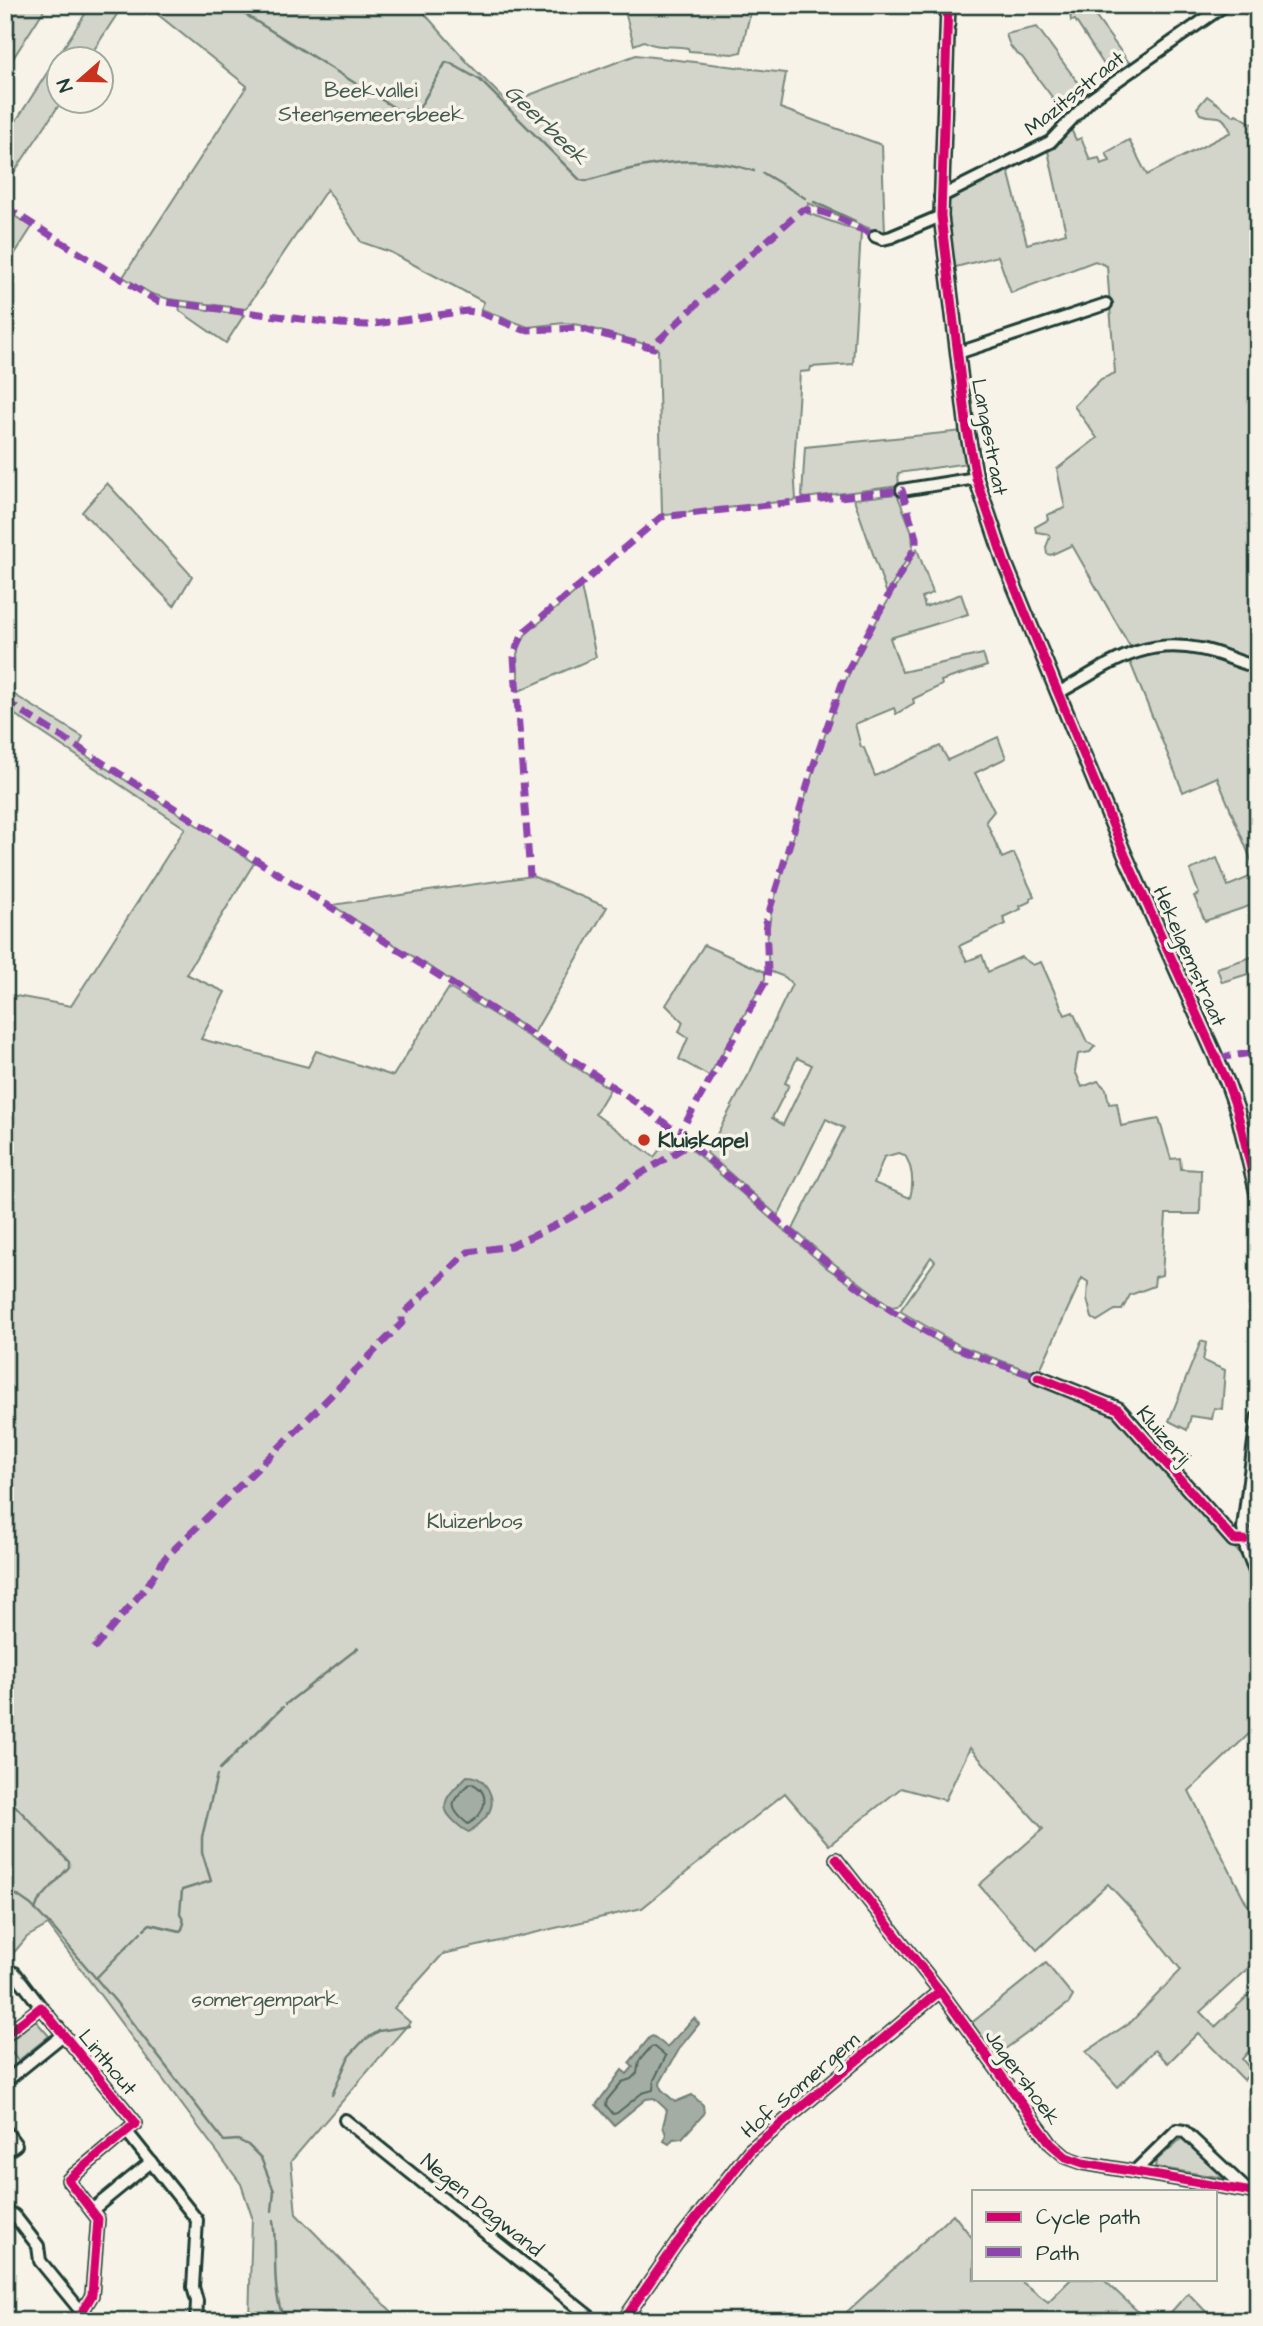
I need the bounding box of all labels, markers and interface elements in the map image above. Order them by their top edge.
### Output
street label: Mazitsstraat [1018,44,1131,143]
north arrow [46,46,116,116]
text: N [51,75,80,96]
park label: Beekvallei Steensemeersbeek [278,76,464,129]
water label: Geerbeek [497,77,596,173]
street label: Langestraat [962,376,1015,499]
street label: Hekelgemstraat [1144,881,1234,1032]
place label: Kluiskapel [658,1126,749,1156]
marker: Kluiskapel [636,1132,652,1148]
street label: Kluizerij [1130,1399,1198,1471]
park label: Kluizenbos [427,1507,523,1536]
park label: somergempark [191,1985,339,2016]
street label: Linthout [71,2023,144,2102]
street label: Jagershoek [976,2023,1067,2133]
street label: Hof Somergem [735,2025,868,2147]
street label: Negen Dagwand [413,2147,549,2265]
legend [972,2190,1218,2280]
text: Cycle path [1036,2203,1141,2234]
text: Path [1036,2239,1080,2268]

